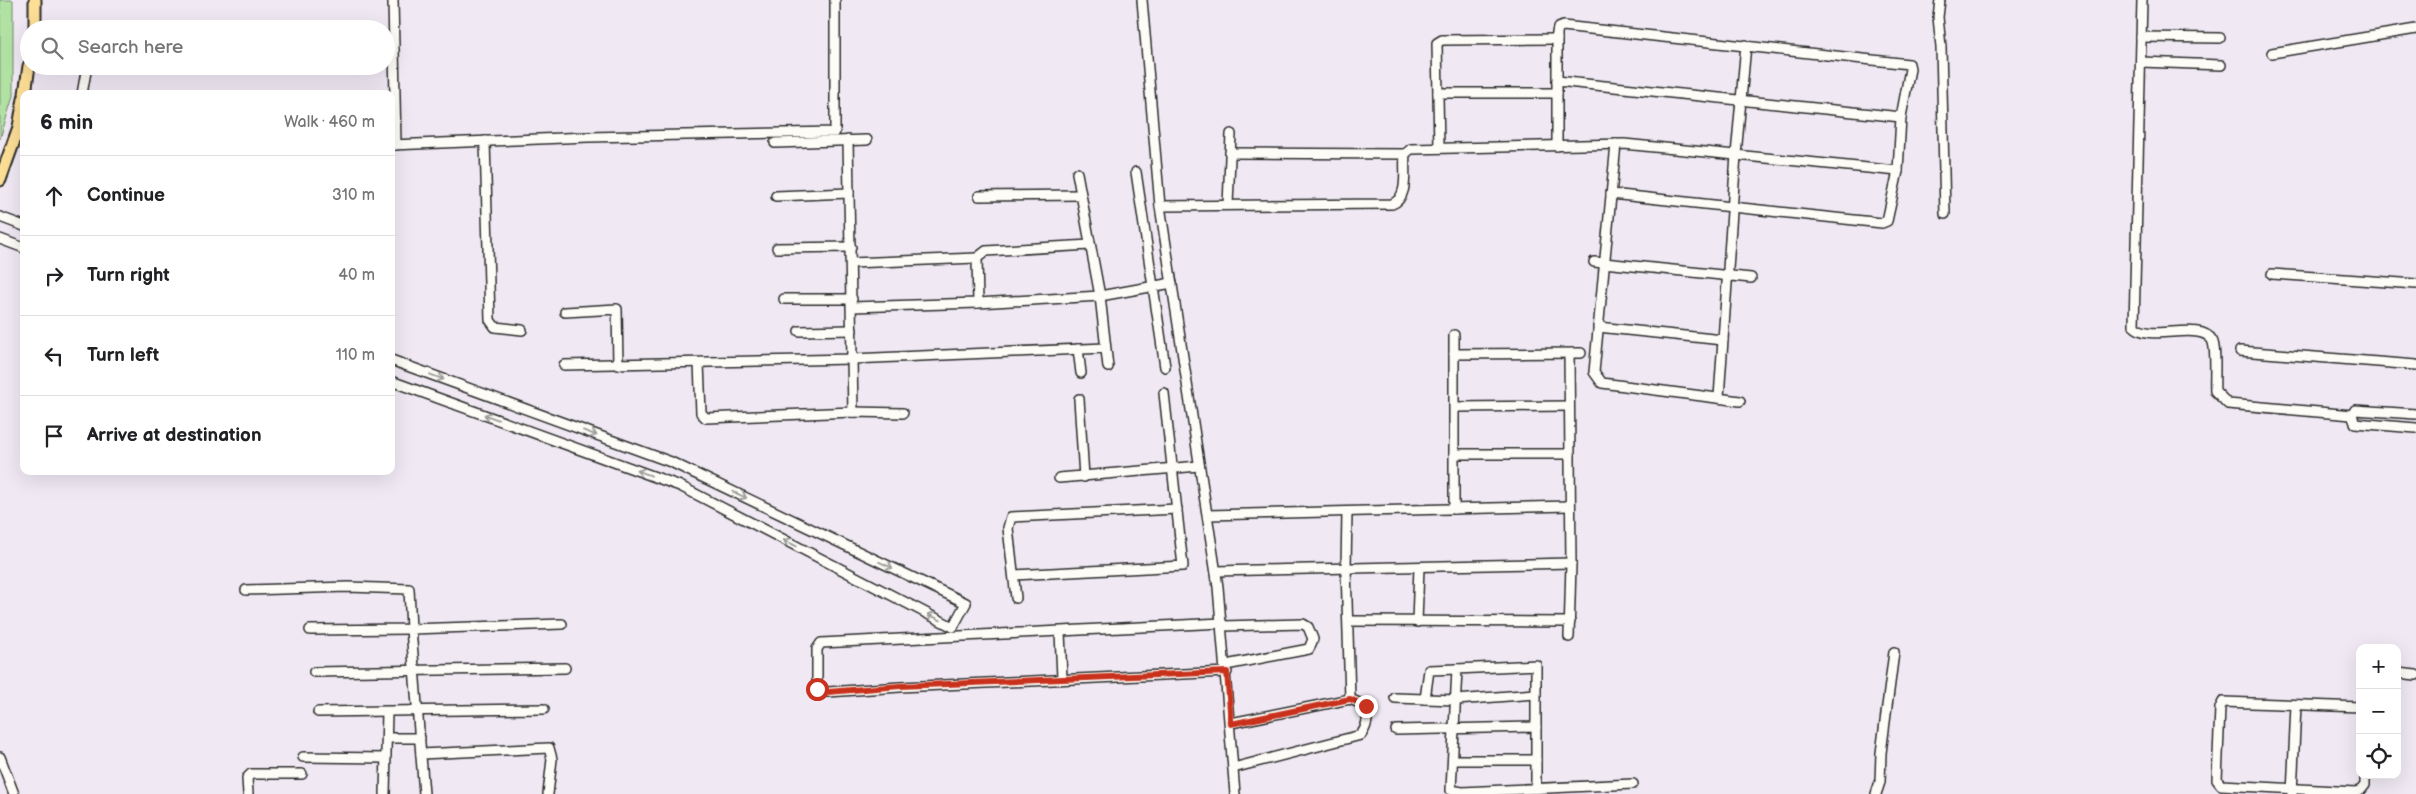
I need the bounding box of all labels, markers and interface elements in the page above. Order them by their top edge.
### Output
search box [20,20,395,75]
icon: search [38,34,66,62]
text: Search here [78,36,183,59]
text: 6 min [40,110,93,135]
text: Walk · 460 m [284,113,375,132]
icon: ahead [40,182,68,210]
text: Continue [87,184,165,207]
text: 310 m [332,186,375,205]
icon: right [40,262,68,290]
text: Turn right [87,264,170,287]
text: 40 m [338,266,375,285]
icon: left [40,342,68,370]
text: Turn left [87,344,159,367]
text: 110 m [336,346,375,365]
one-way arrow [429,373,444,382]
one-way arrow [484,412,499,421]
icon: arrive [40,422,68,450]
text: Arrive at destination [87,424,262,447]
one-way arrow [581,429,597,438]
one-way arrow [636,468,652,477]
one-way arrow [732,490,747,500]
one-way arrow [783,538,798,547]
one-way arrow [878,561,893,570]
one-way arrow [927,612,942,621]
map controls [2356,644,2401,779]
button: + [2356,644,2401,689]
route start [806,678,829,701]
button: − [2356,689,2401,734]
route end [1355,695,1378,718]
button: locate [2356,734,2401,779]

